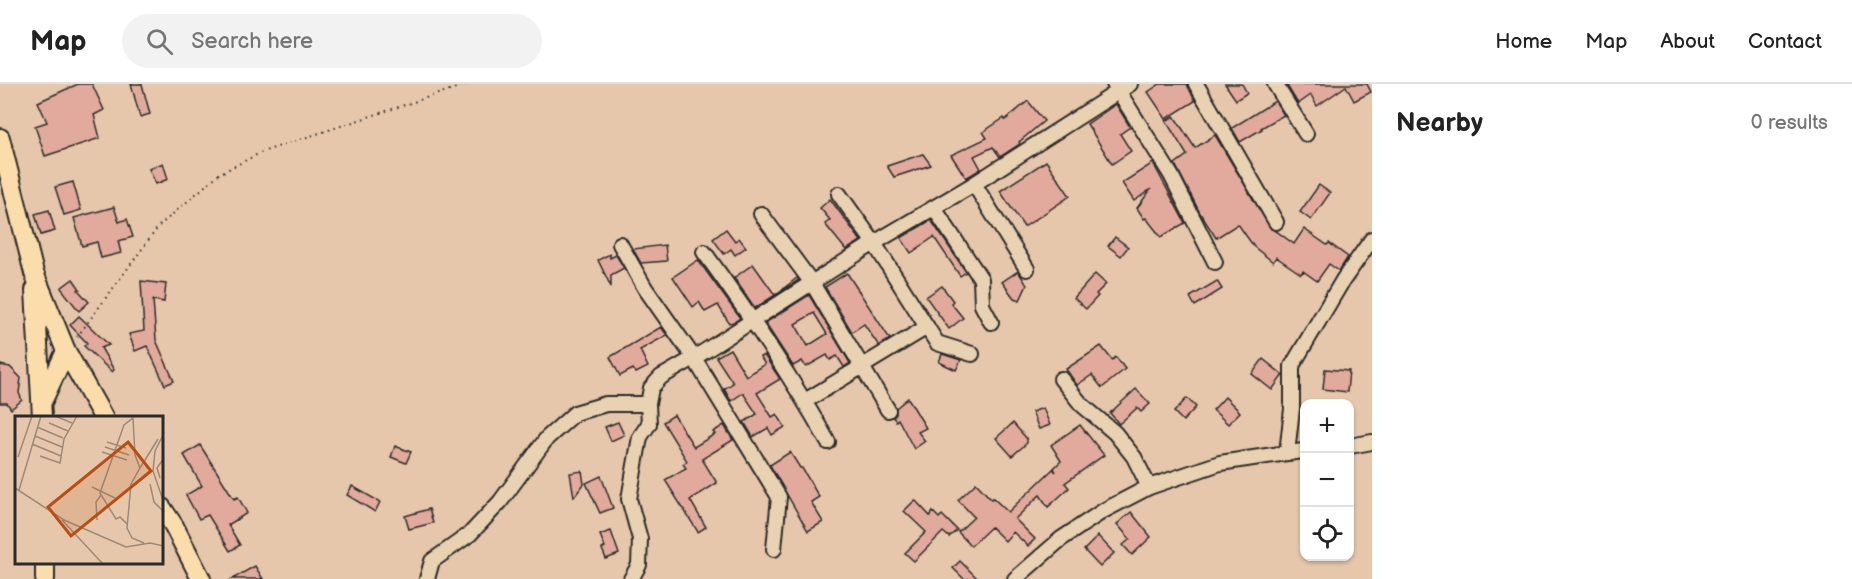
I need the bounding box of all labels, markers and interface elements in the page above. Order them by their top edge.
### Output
search box [122,14,542,68]
text: Map [30,25,86,58]
icon: search [143,25,176,58]
text: Search here [191,28,313,55]
text: Home [1495,29,1552,54]
text: Map [1585,29,1627,54]
text: About [1660,29,1715,54]
text: Contact [1748,29,1822,54]
text: Nearby [1396,108,1483,139]
text: 0 results [1751,111,1828,135]
map controls [1300,399,1354,561]
button: + [1300,399,1354,453]
inset map [15,416,164,564]
button: − [1300,453,1354,507]
button: locate [1300,507,1354,561]

